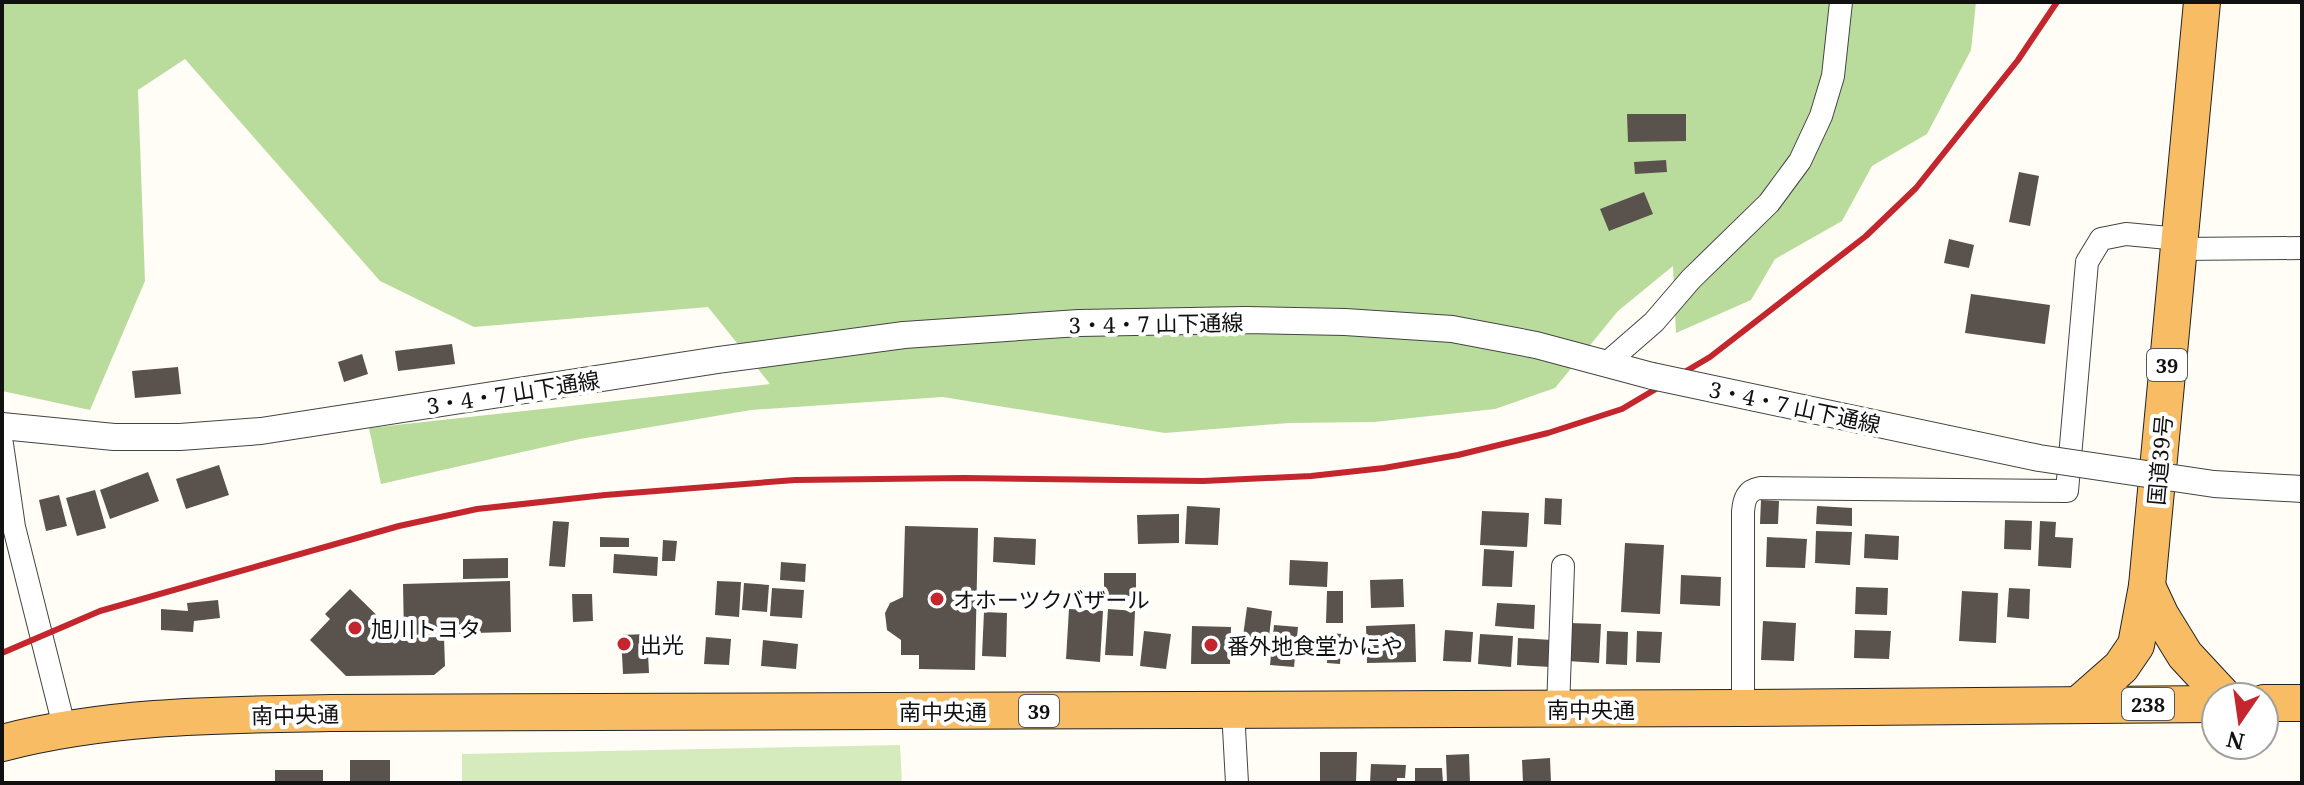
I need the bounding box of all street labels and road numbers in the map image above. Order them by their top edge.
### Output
street label: 3・4・7 山下通線 [1068,306,1244,340]
road number: 39 [2147,349,2187,381]
street label: 3・4・7 山下通線 [424,364,602,420]
street label: 3・4・7 山下通線 [1706,373,1884,439]
street label: 国道39号 [2140,414,2178,506]
road number: 238 [2122,688,2174,720]
street label: 南中央通 [1547,694,1635,724]
road number: 39 [1019,695,1059,727]
street label: 南中央通 [899,696,987,726]
street label: 南中央通 [251,698,339,730]

